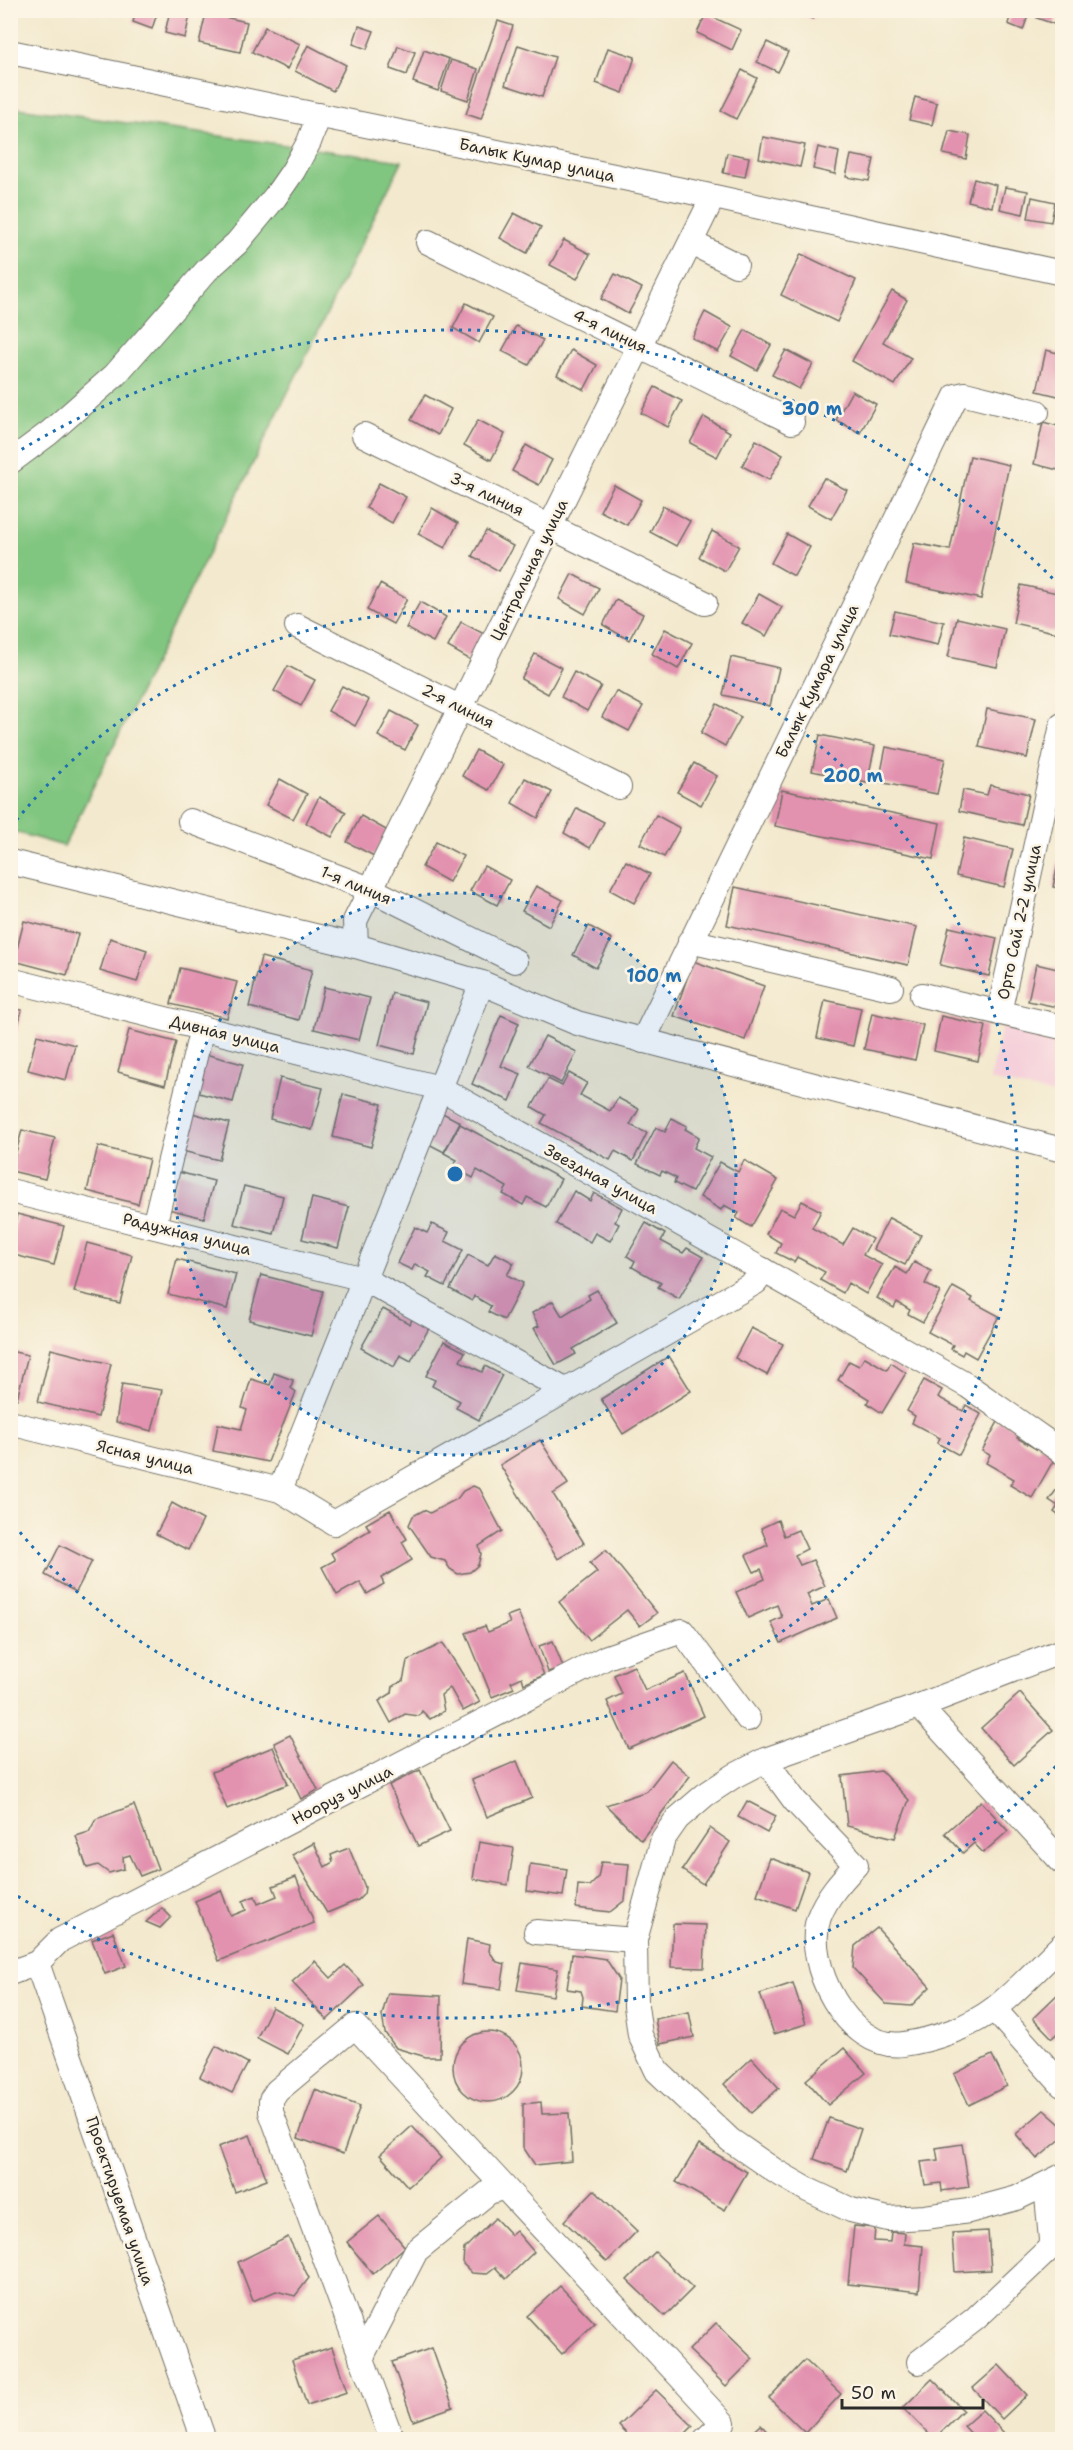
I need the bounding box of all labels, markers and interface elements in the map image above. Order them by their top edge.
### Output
street label: Балык Кумар улица [457,133,617,187]
street label: 4-я линия [569,304,651,358]
text: 300 m [782,397,843,421]
street label: 3-я линия [447,467,527,521]
street label: Центральная улица [485,495,573,645]
street label: Балык Кумара улица [771,600,863,762]
street label: 2-я линия [418,679,498,733]
text: 200 m [823,764,884,788]
street label: Орто Сай 2-2 улица [992,843,1046,1001]
street label: 1-я линия [317,861,395,909]
text: 100 m [626,964,682,988]
street label: Дивная улица [168,1010,282,1058]
street label: Звездная улица [541,1139,662,1219]
centre of rings [445,1164,465,1184]
street label: Радужная улица [121,1208,253,1260]
street label: Ясная улица [94,1435,196,1479]
street label: Нооруз улица [288,1761,396,1829]
street label: Проектируемая улица [81,2114,159,2288]
scale bar [842,2372,983,2410]
text: 50 m [851,2381,896,2405]

